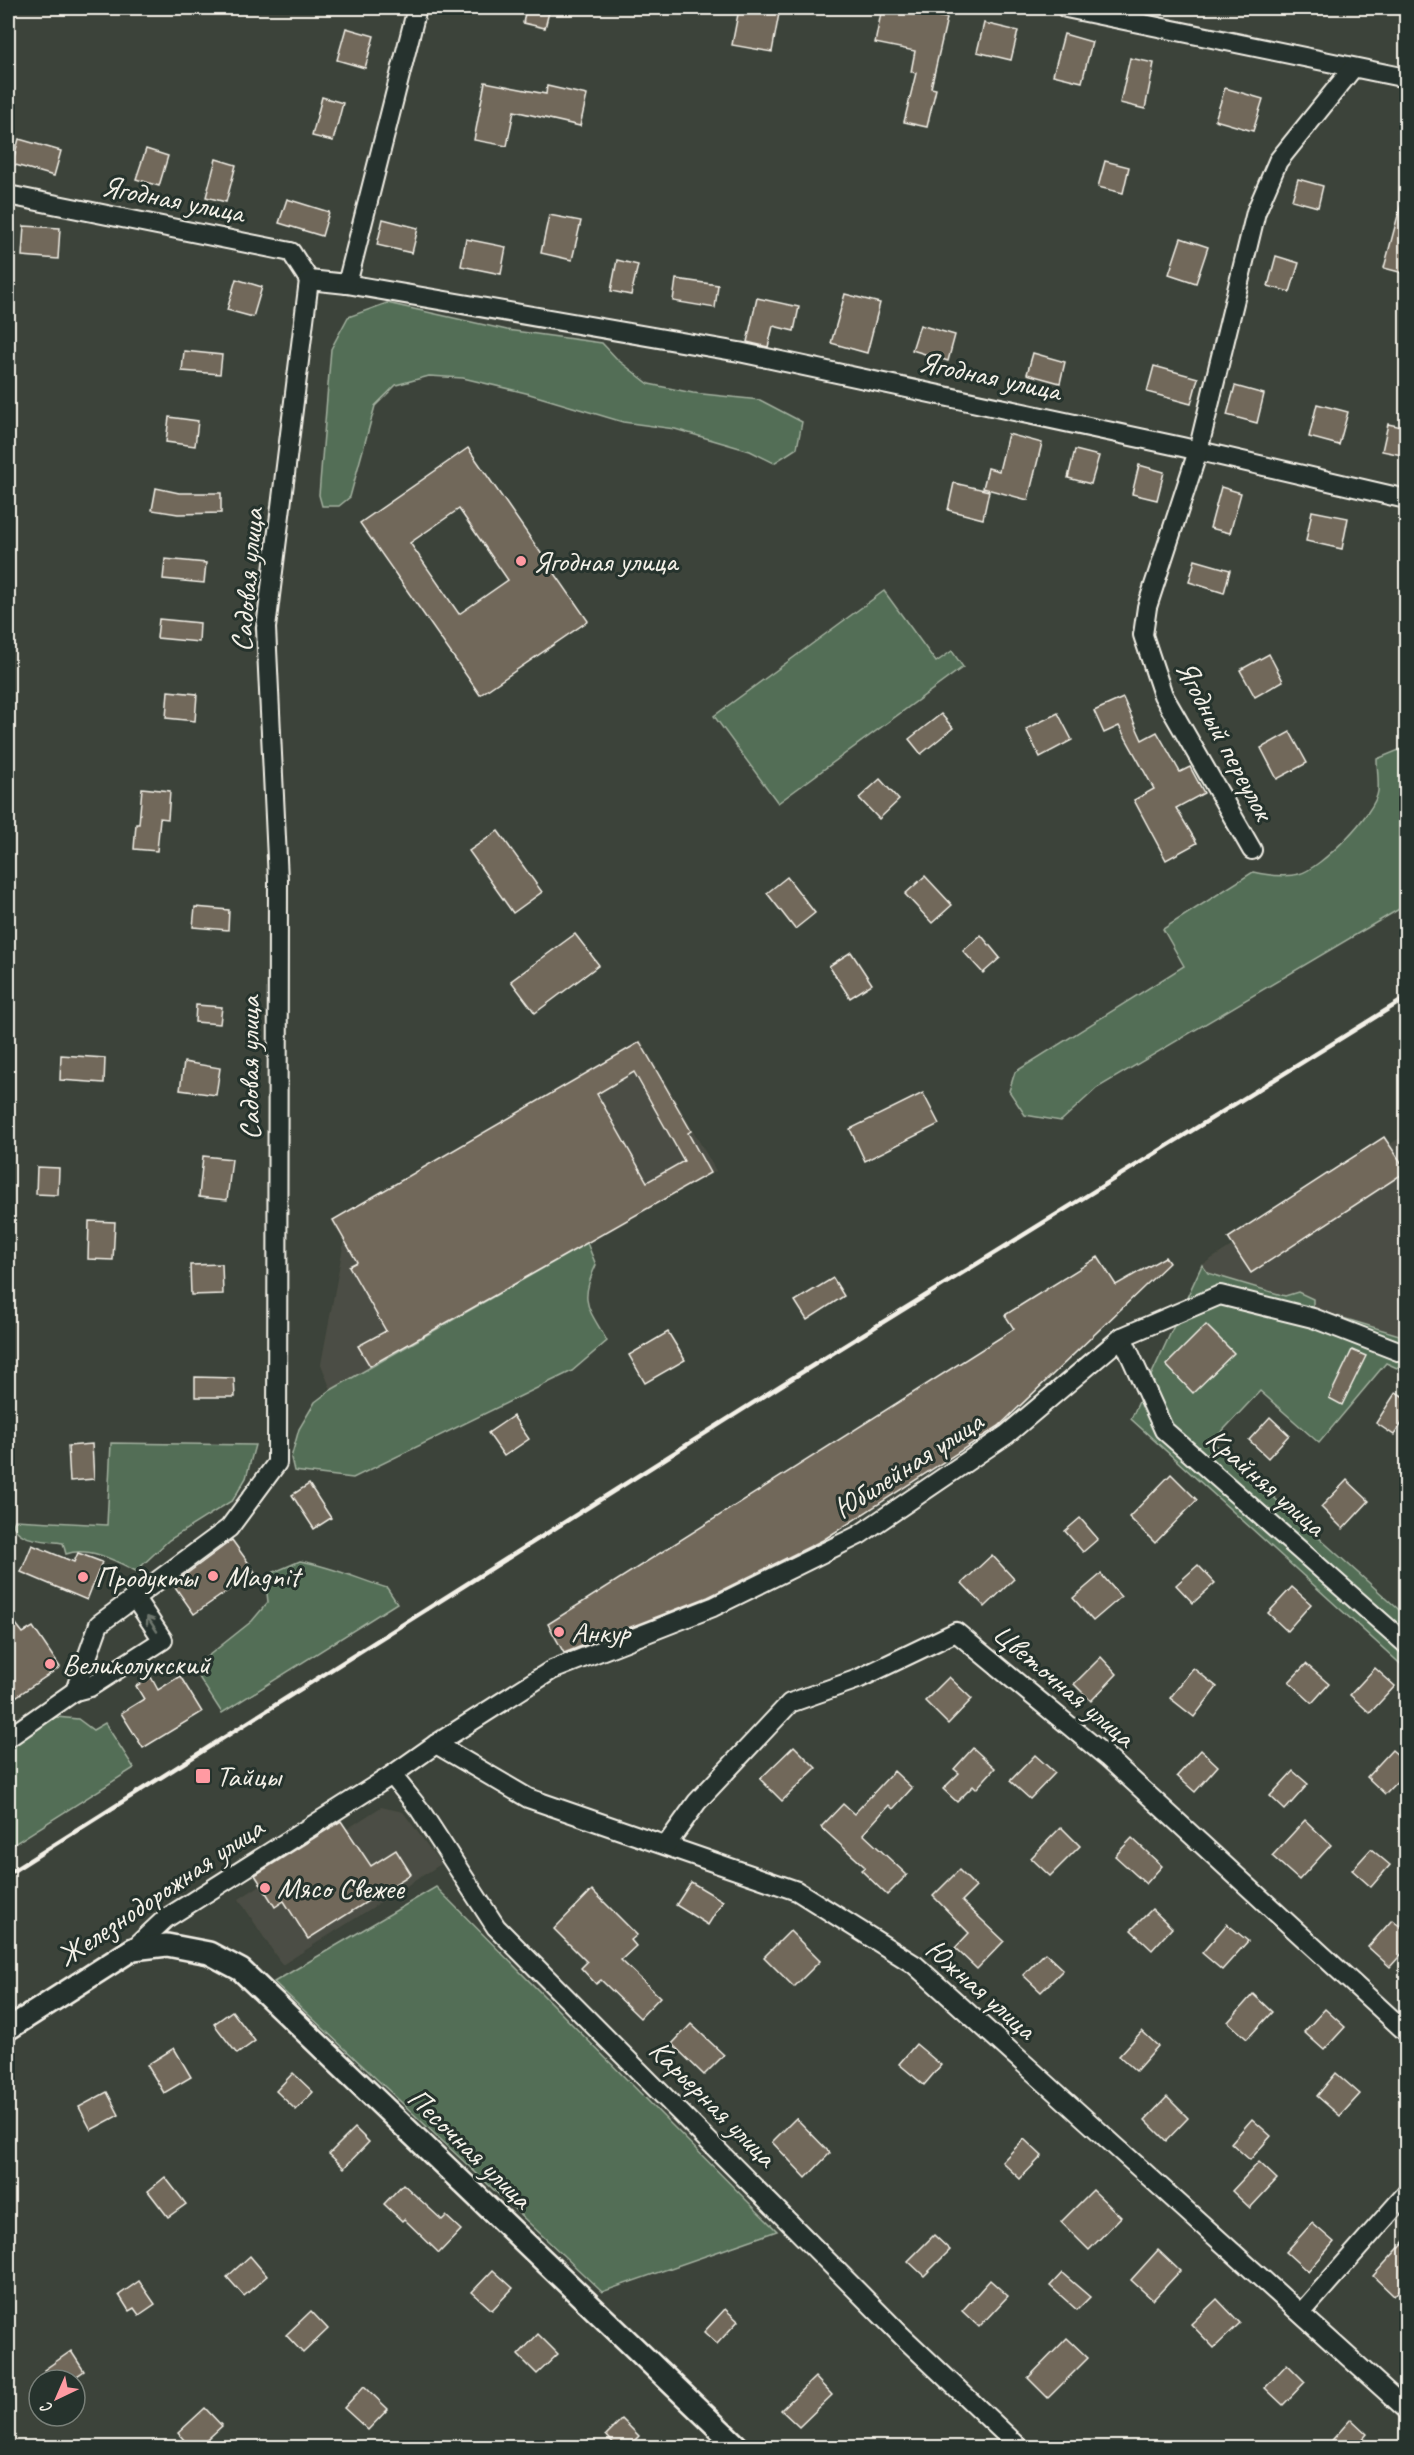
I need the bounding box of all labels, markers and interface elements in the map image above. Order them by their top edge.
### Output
street label: Ягодная улица [99,167,250,232]
street label: Ягодная улица [916,342,1067,410]
street label: Садовая улица [222,505,272,653]
place label: Ягодная улица [533,542,680,580]
marker: Ягодная улица [514,554,528,568]
street label: Ягодный переулок [1167,654,1284,829]
street label: Садовая улица [230,994,268,1140]
street label: Юбилейная улица [826,1402,991,1527]
street label: Крайняя улица [1198,1420,1335,1546]
place label: Magnit [225,1557,303,1595]
place label: Продукты [95,1558,199,1596]
marker: Magnit [206,1569,220,1583]
marker: Продукты [76,1570,90,1584]
place label: Анкур [571,1613,632,1651]
street label: Цветочная улица [985,1614,1144,1757]
one-way arrow [146,1617,158,1633]
marker: Анкур [552,1625,566,1639]
place label: Великолукский [62,1645,211,1683]
marker: Великолукский [43,1657,57,1671]
place label: Тайцы [216,1757,283,1795]
marker: Тайцы [194,1767,212,1785]
street label: Железнодорожная улица [49,1808,272,1975]
place label: Мясо Свежее [277,1869,406,1907]
marker: Мясо Свежее [258,1881,272,1895]
street label: Южная улица [918,1930,1046,2049]
street label: Карьерная улица [641,2031,786,2176]
street label: Песочная улица [400,2079,542,2218]
north arrow [27,2368,87,2428]
text: С [36,2397,57,2418]

